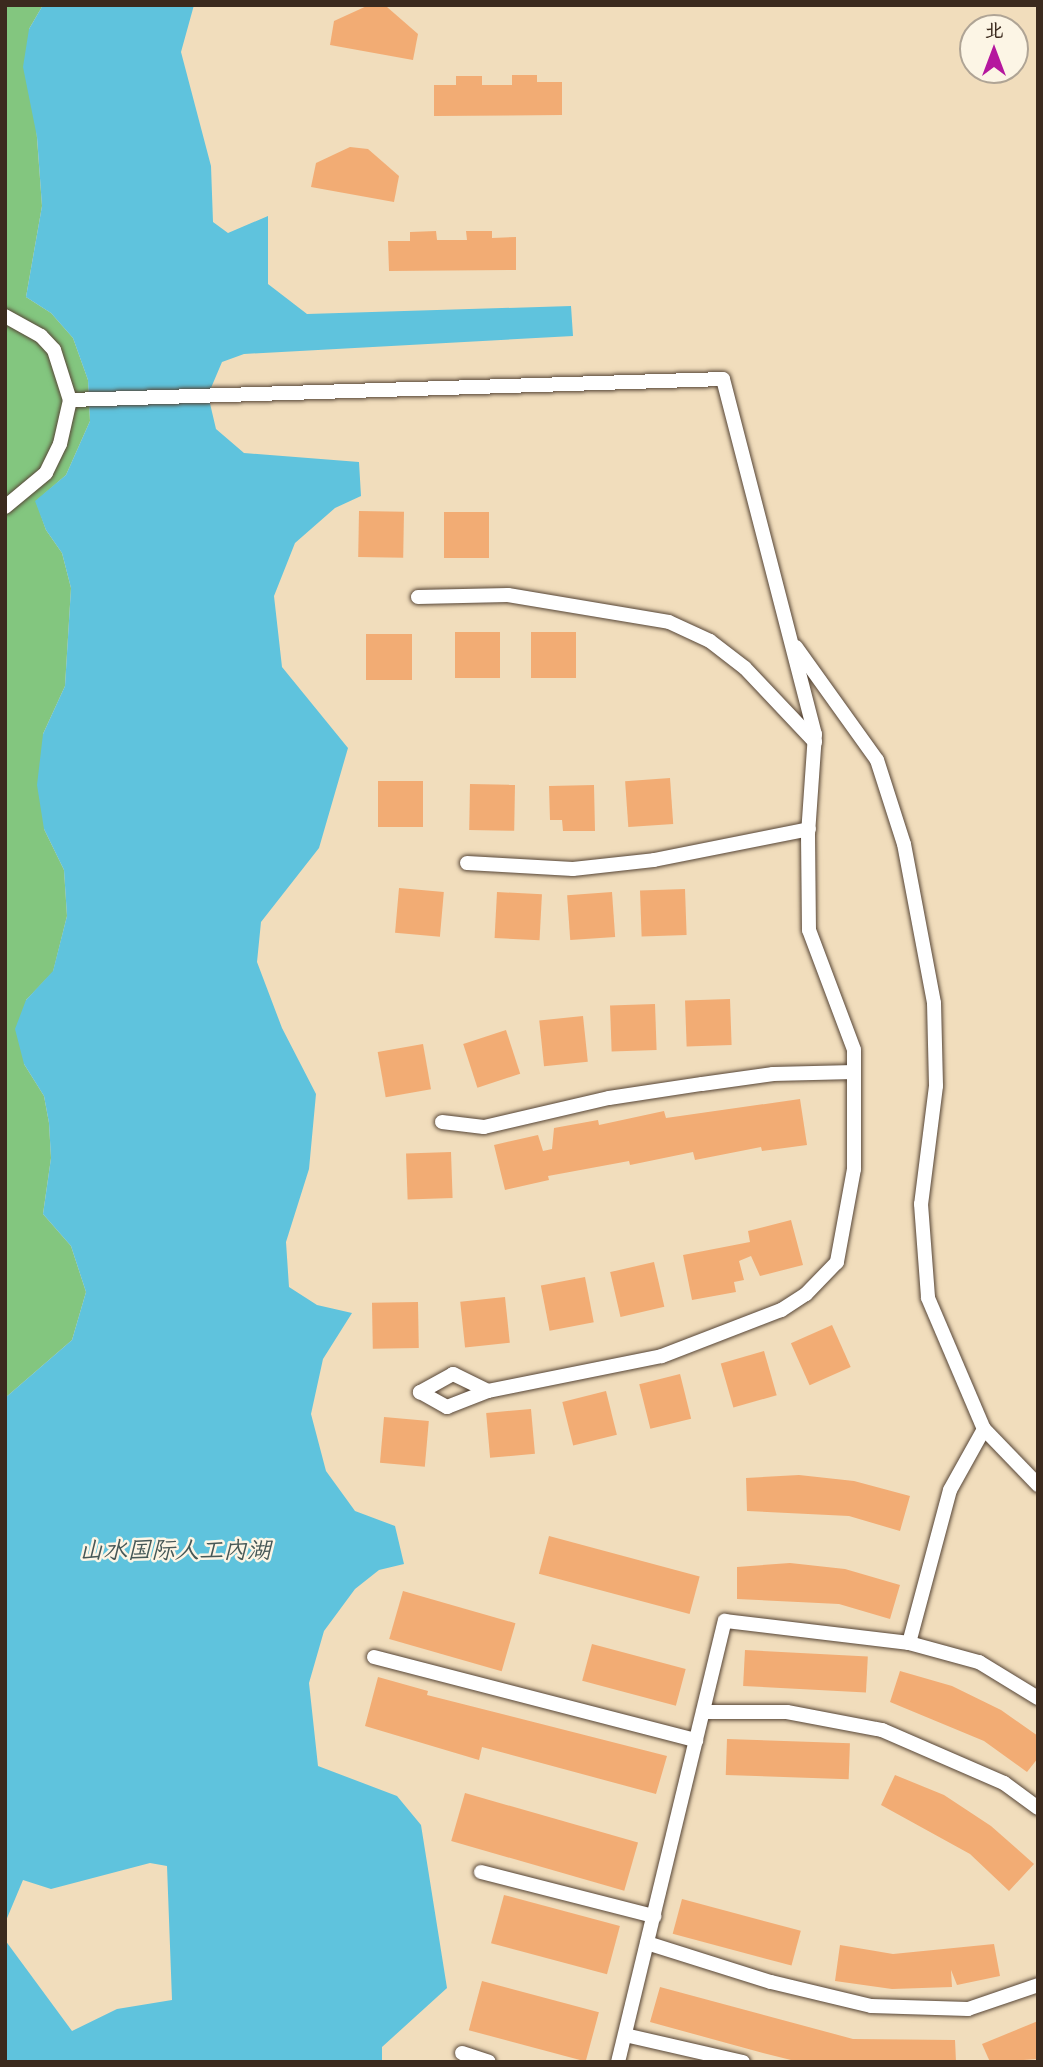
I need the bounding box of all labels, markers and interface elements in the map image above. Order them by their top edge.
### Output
north arrow [959,14,1029,84]
text: 北 [984,18,1004,42]
water label: 山水国际人工内湖 [79,1536,271,1564]

